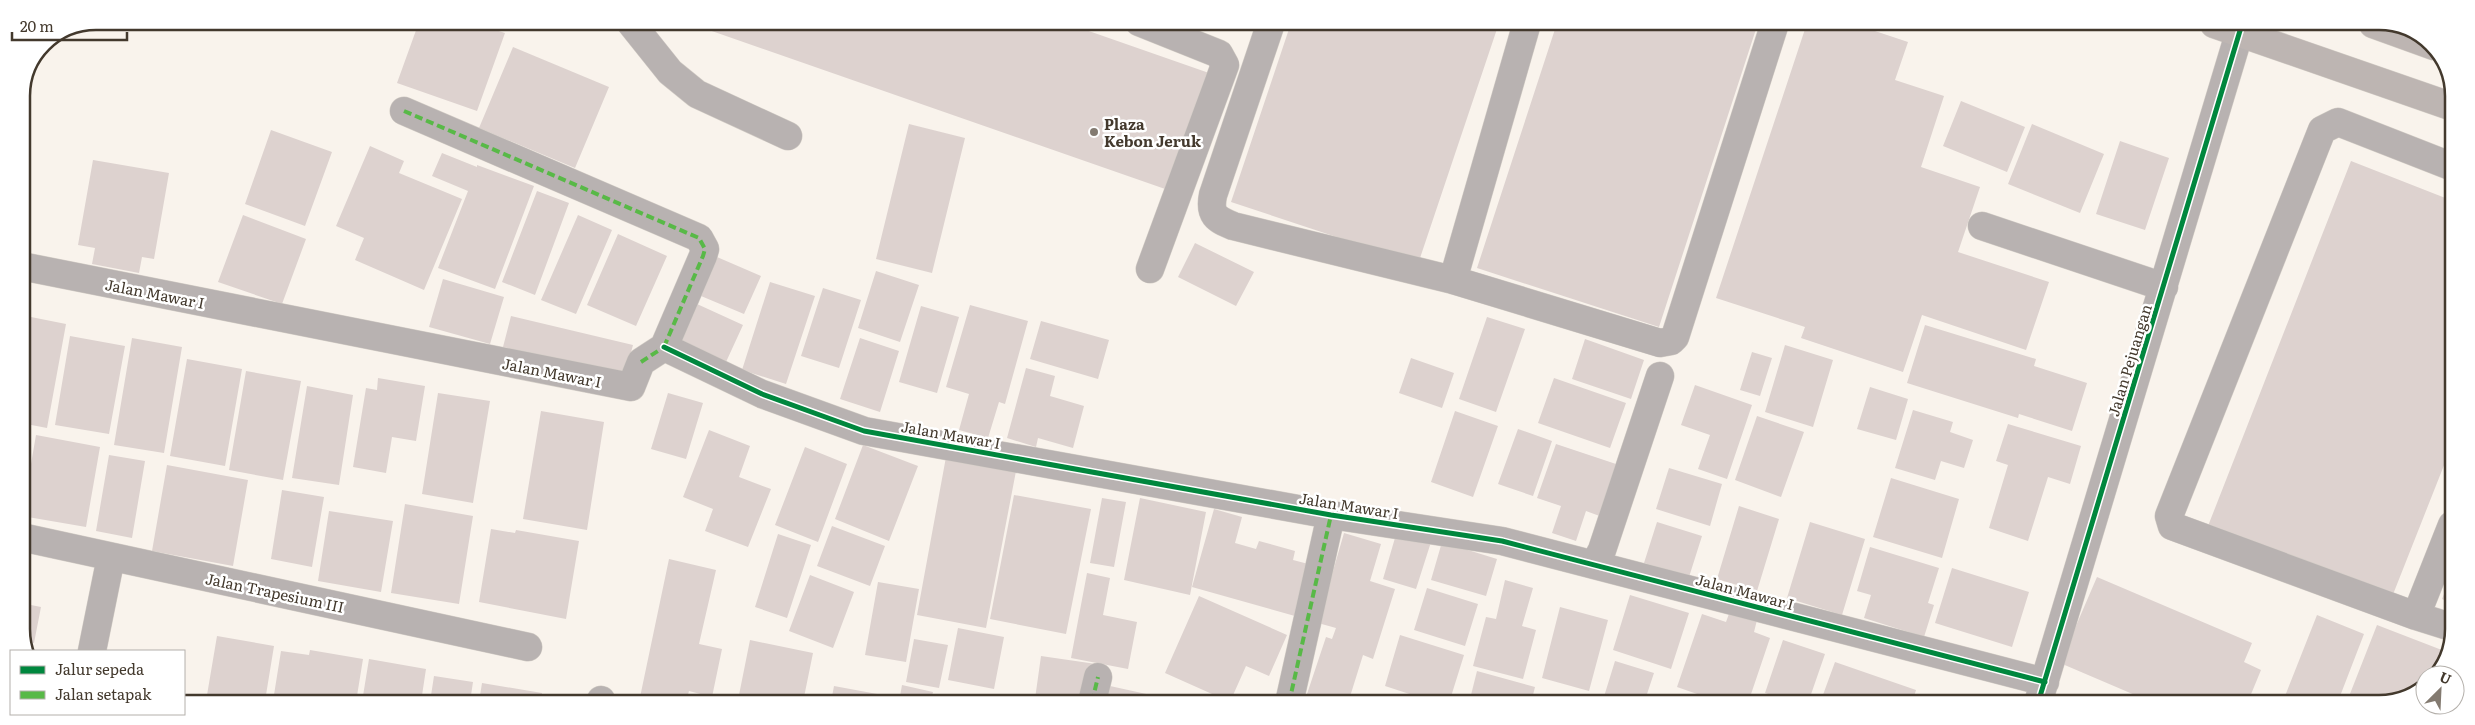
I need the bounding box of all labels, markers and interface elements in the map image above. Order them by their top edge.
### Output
scale bar [12,10,128,42]
text: 20 m [20,14,54,37]
place label: Plaza Kebon Jeruk [1104,112,1202,152]
marker: Plaza Kebon Jeruk [1088,126,1100,138]
street label: Jalan Mawar I [103,272,207,314]
street label: Jalan Pejuangan [2101,301,2157,419]
street label: Jalan Mawar I [500,351,604,393]
street label: Jalan Mawar I [899,414,1003,454]
street label: Jalan Mawar I [1297,486,1401,524]
street label: Jalan Trapesium III [203,566,347,618]
street label: Jalan Mawar I [1693,567,1797,615]
legend [10,650,185,715]
text: Jalur sepeda [55,657,145,680]
north arrow [2415,665,2465,715]
text: U [2437,666,2455,689]
text: Jalan setapak [55,682,152,705]

